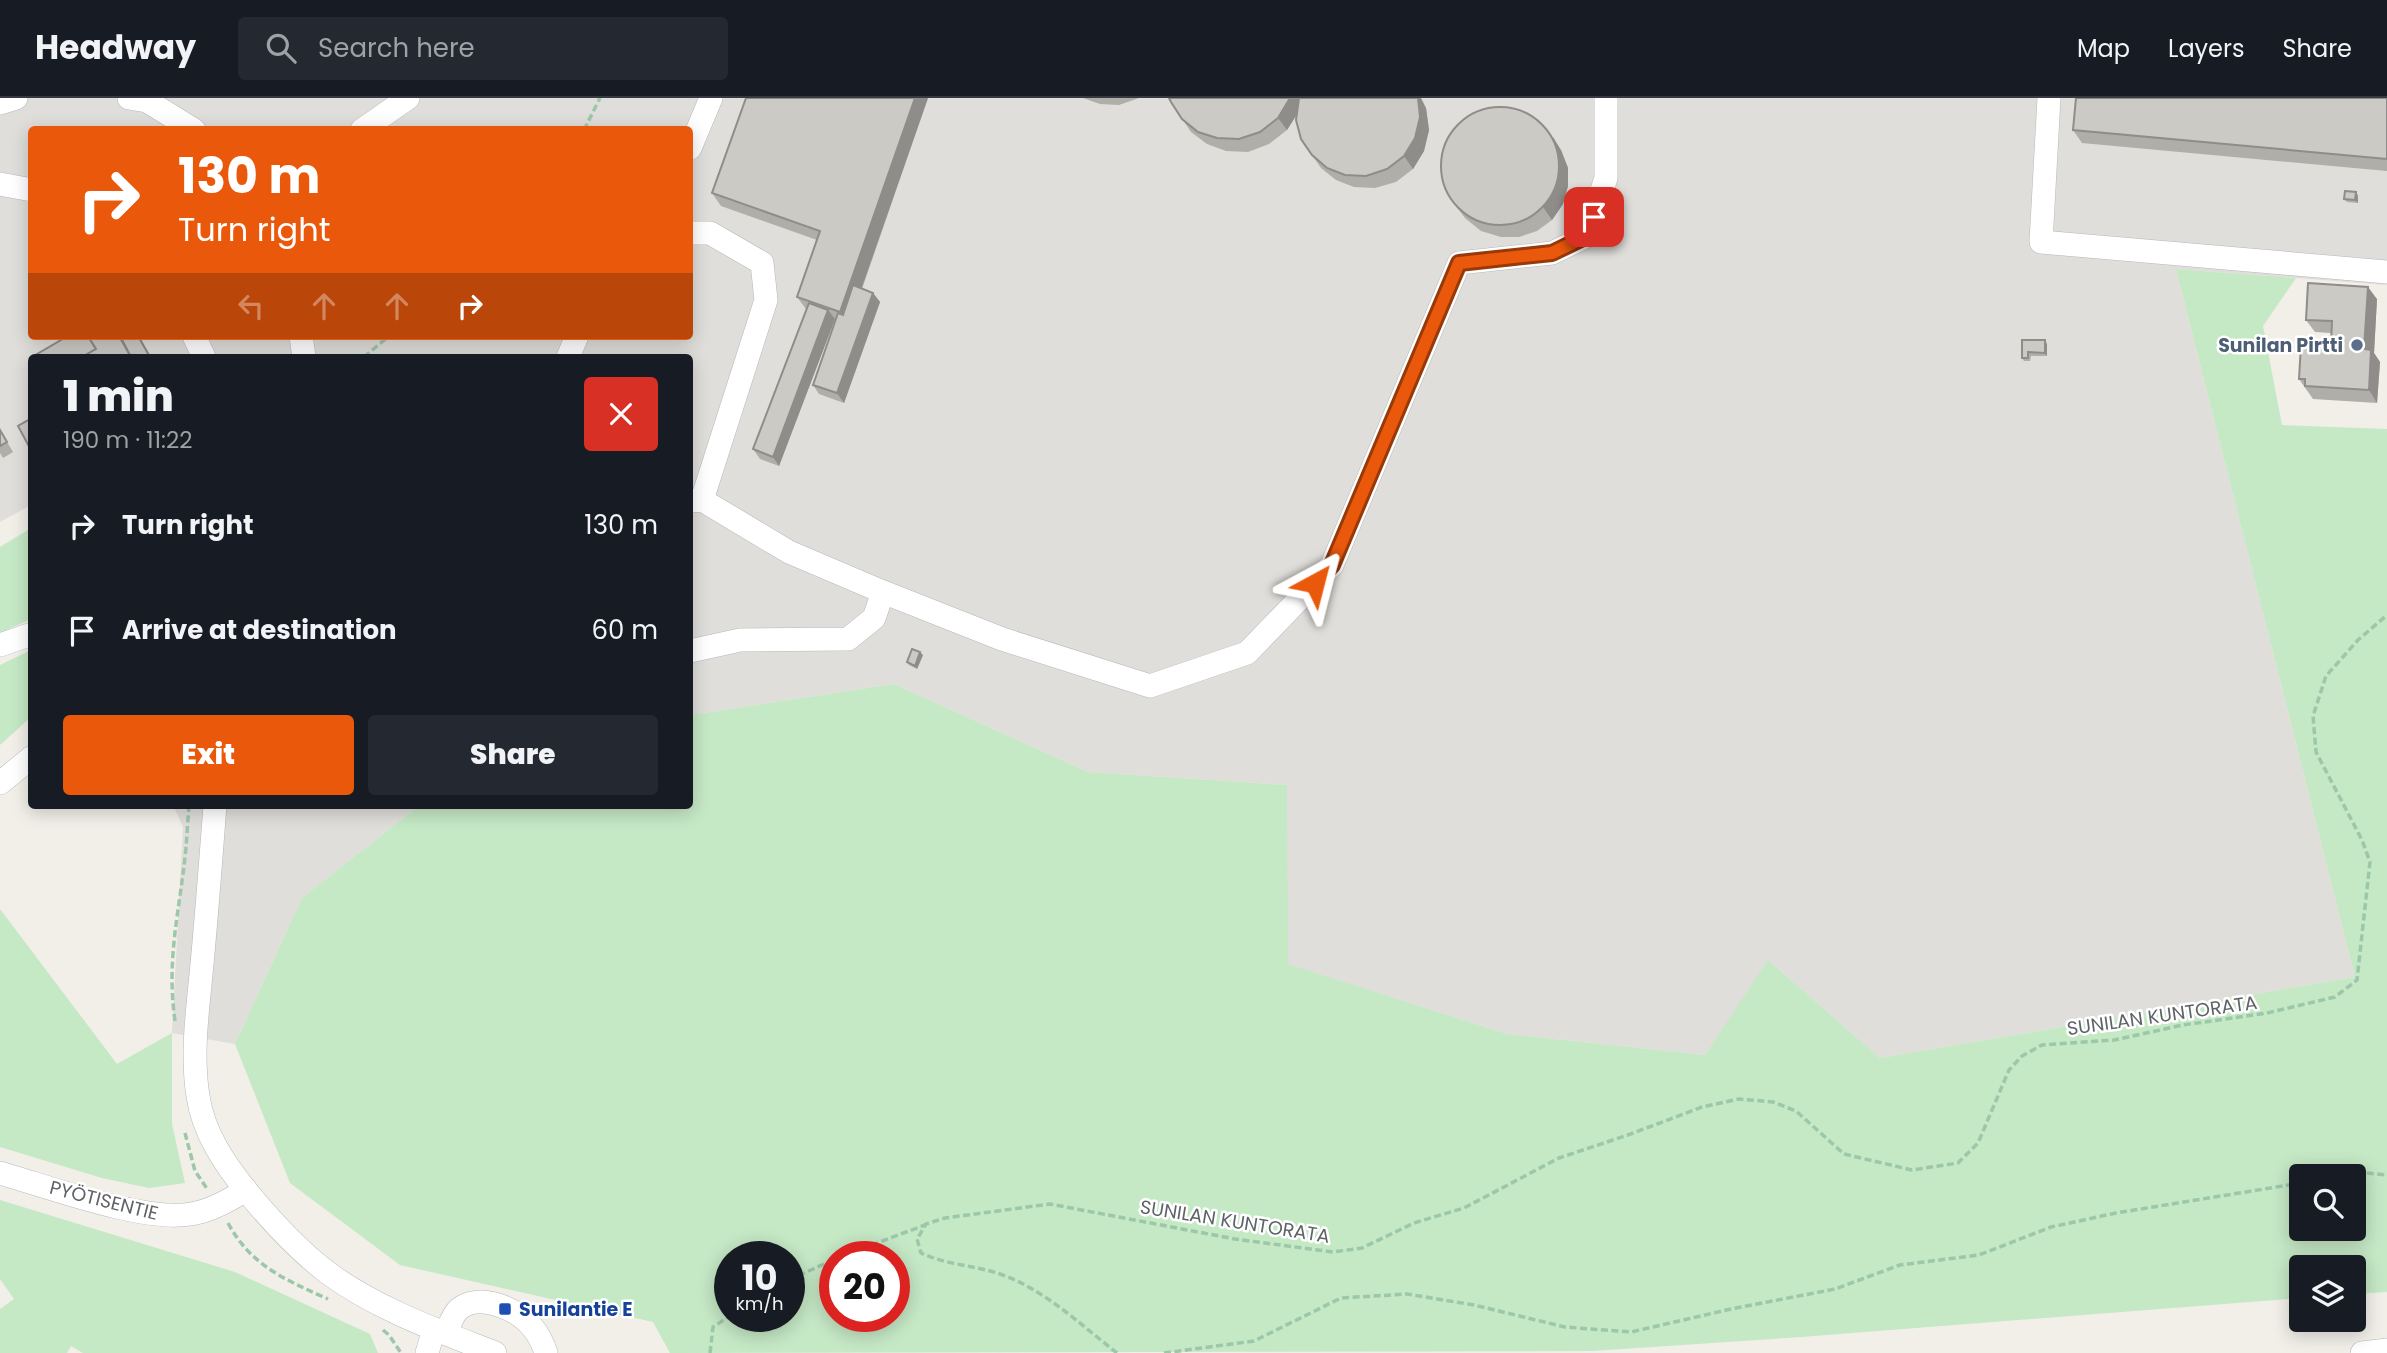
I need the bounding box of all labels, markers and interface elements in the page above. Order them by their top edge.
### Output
search box [238,17,728,80]
text: Headway [35,24,196,71]
icon: search [262,29,300,67]
text: Search here [318,30,475,66]
text: Map [2077,32,2130,65]
text: Layers [2168,32,2244,65]
text: Share [2282,32,2352,65]
text: 130 m [178,142,320,210]
icon: right [63,154,154,245]
pin [1564,187,1624,247]
icon: arrive [1575,198,1613,236]
text: Turn right [178,207,330,252]
icon: left [232,287,270,325]
icon: ahead [305,287,343,325]
icon: ahead [378,287,416,325]
icon: right [451,287,489,325]
place label: Sunilan Pirtti [2218,332,2343,359]
marker: Sunilan Pirtti [2349,337,2365,353]
text: 1 min [63,367,174,426]
button: close [584,377,658,451]
text: 190 m · 11:22 [63,424,192,456]
icon: right [63,507,101,545]
text: Turn right [122,507,254,543]
text: 130 m [584,507,658,543]
position arrow [1278,546,1352,620]
icon: arrive [63,612,101,650]
text: Arrive at destination [122,612,397,648]
text: 60 m [591,612,658,648]
button: Exit [63,715,354,795]
button: Share [368,715,658,795]
street label: SUNILAN KUNTORATA [2065,989,2259,1042]
map controls [2289,1164,2366,1332]
button: search [2289,1164,2366,1241]
street label: PYÖTISENTIE [47,1174,161,1227]
street label: SUNILAN KUNTORATA [1138,1193,1332,1250]
speed limit sign: 20 [819,1241,910,1332]
text: 10 [742,1253,777,1302]
button: layers [2289,1255,2366,1332]
text: km/h [736,1291,783,1316]
place label: Sunilantie E [519,1296,633,1323]
marker: Sunilantie E [497,1301,513,1317]

